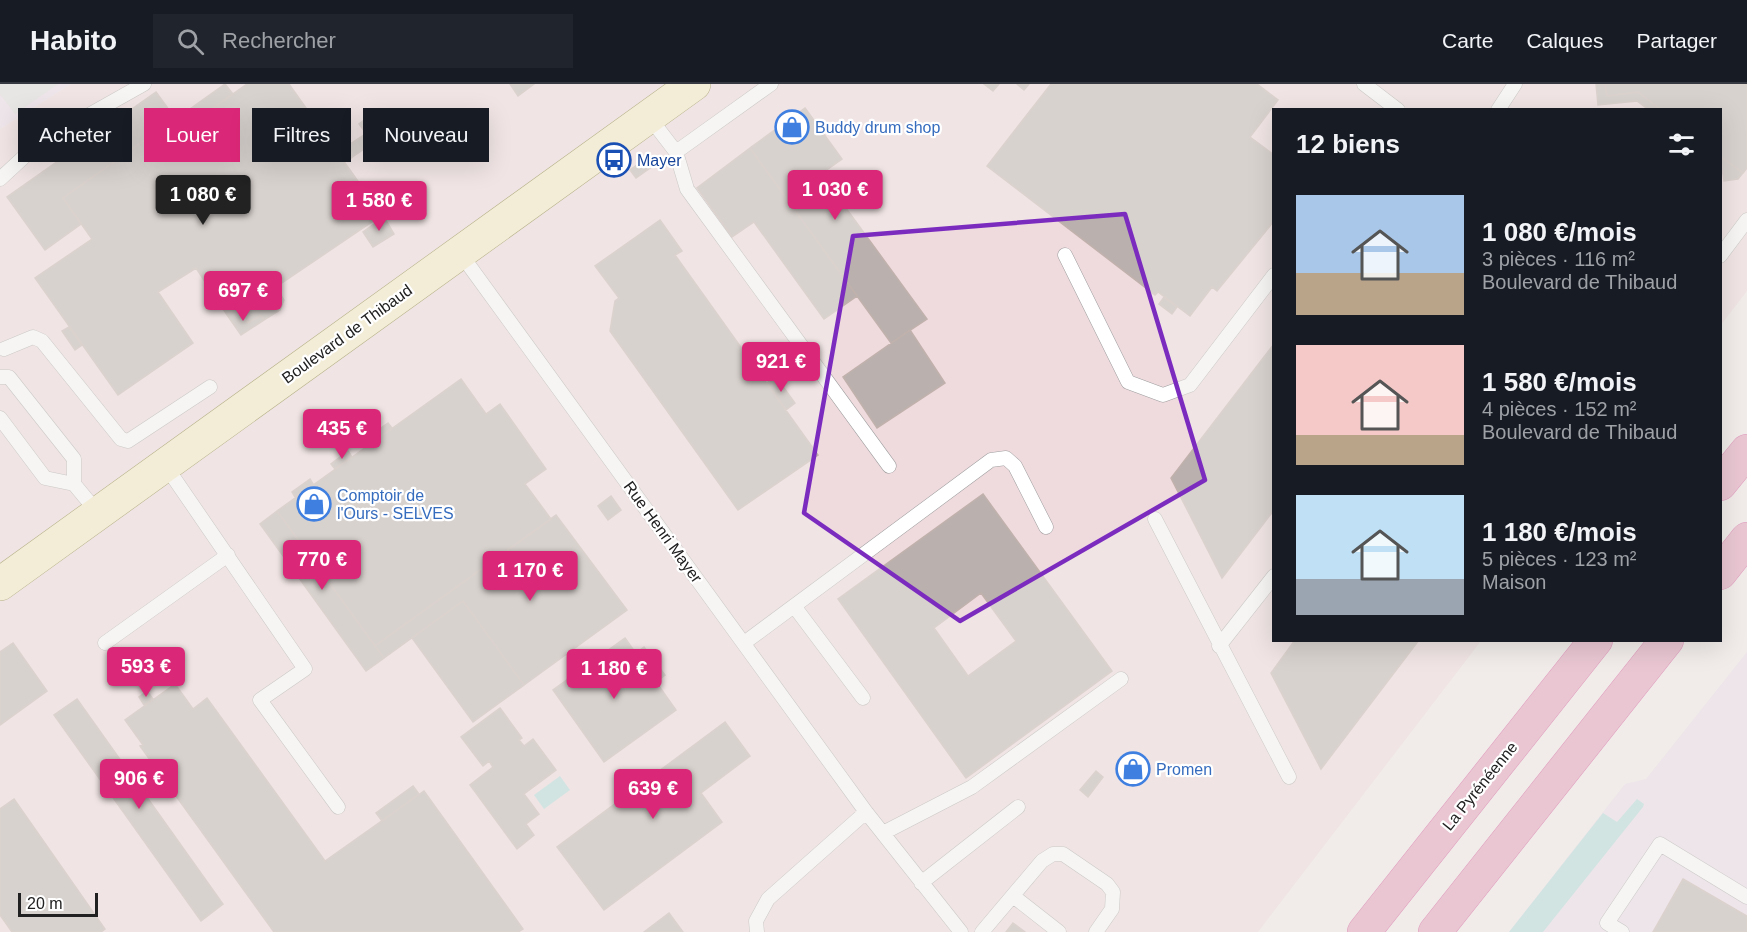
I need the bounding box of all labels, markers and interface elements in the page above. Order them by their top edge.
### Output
search box [153,14,573,68]
text: Habito [30,25,117,56]
icon: search [174,25,207,58]
text: Rechercher [222,28,336,53]
text: Carte [1442,29,1493,52]
text: Calques [1526,29,1603,52]
text: Partager [1636,29,1717,52]
chip: Acheter [18,108,132,162]
chip: Louer [144,108,240,162]
chip: Filtres [252,108,351,162]
chip: Nouveau [363,108,489,162]
shop icon: Buddy drum shop [774,109,810,145]
place label: Buddy drum shop [815,119,941,136]
icon: filters [1665,128,1698,161]
text: 12 biens [1296,129,1400,159]
bus stop icon: Mayer [596,142,632,178]
place label: Mayer [637,152,682,169]
pin: 1 030 € [780,170,890,221]
pin: 1 080 € [148,175,258,226]
text: 1 030 € [802,178,868,200]
pin: 1 580 € [324,181,434,232]
text: 1 080 € [170,183,236,205]
text: 1 580 € [346,189,412,211]
text: 1 080 €/mois [1482,217,1637,247]
icon: home [1344,219,1416,291]
text: 3 pièces · 116 m² [1482,248,1635,270]
pin: 697 € [201,271,285,322]
text: Boulevard de Thibaud [1482,271,1677,293]
text: 697 € [218,279,268,301]
street label: Boulevard de Thibaud [279,281,415,387]
pin: 921 € [739,342,823,393]
text: 921 € [756,350,806,372]
text: 1 580 €/mois [1482,367,1637,397]
icon: home [1344,369,1416,441]
text: 4 pièces · 152 m² [1482,398,1637,420]
pin: 435 € [300,409,384,460]
text: 435 € [317,417,367,439]
text: Boulevard de Thibaud [1482,421,1677,443]
street label: Rue Henri Mayer [621,478,706,586]
shop icon: Comptoir de l'Ours - SELVES [296,486,332,522]
place label: Comptoir de l'Ours - SELVES [337,487,454,522]
text: 1 180 €/mois [1482,517,1637,547]
icon: home [1344,519,1416,591]
pin: 770 € [280,540,364,591]
text: 770 € [297,548,347,570]
text: 5 pièces · 123 m² [1482,548,1637,570]
pin: 1 170 € [475,551,585,602]
text: 1 170 € [497,559,563,581]
text: Maison [1482,571,1546,593]
pin: 593 € [104,647,188,698]
pin: 1 180 € [559,649,669,700]
text: 593 € [121,655,171,677]
text: 1 180 € [581,657,647,679]
street label: La Pyrénéenne [1439,738,1521,834]
shop icon: Promen [1115,751,1151,787]
pin: 906 € [97,759,181,810]
place label: Promen [1156,761,1212,778]
text: 906 € [114,767,164,789]
pin: 639 € [611,769,695,820]
text: 639 € [628,777,678,799]
scale bar [18,890,98,918]
text: 20 m [27,895,63,912]

